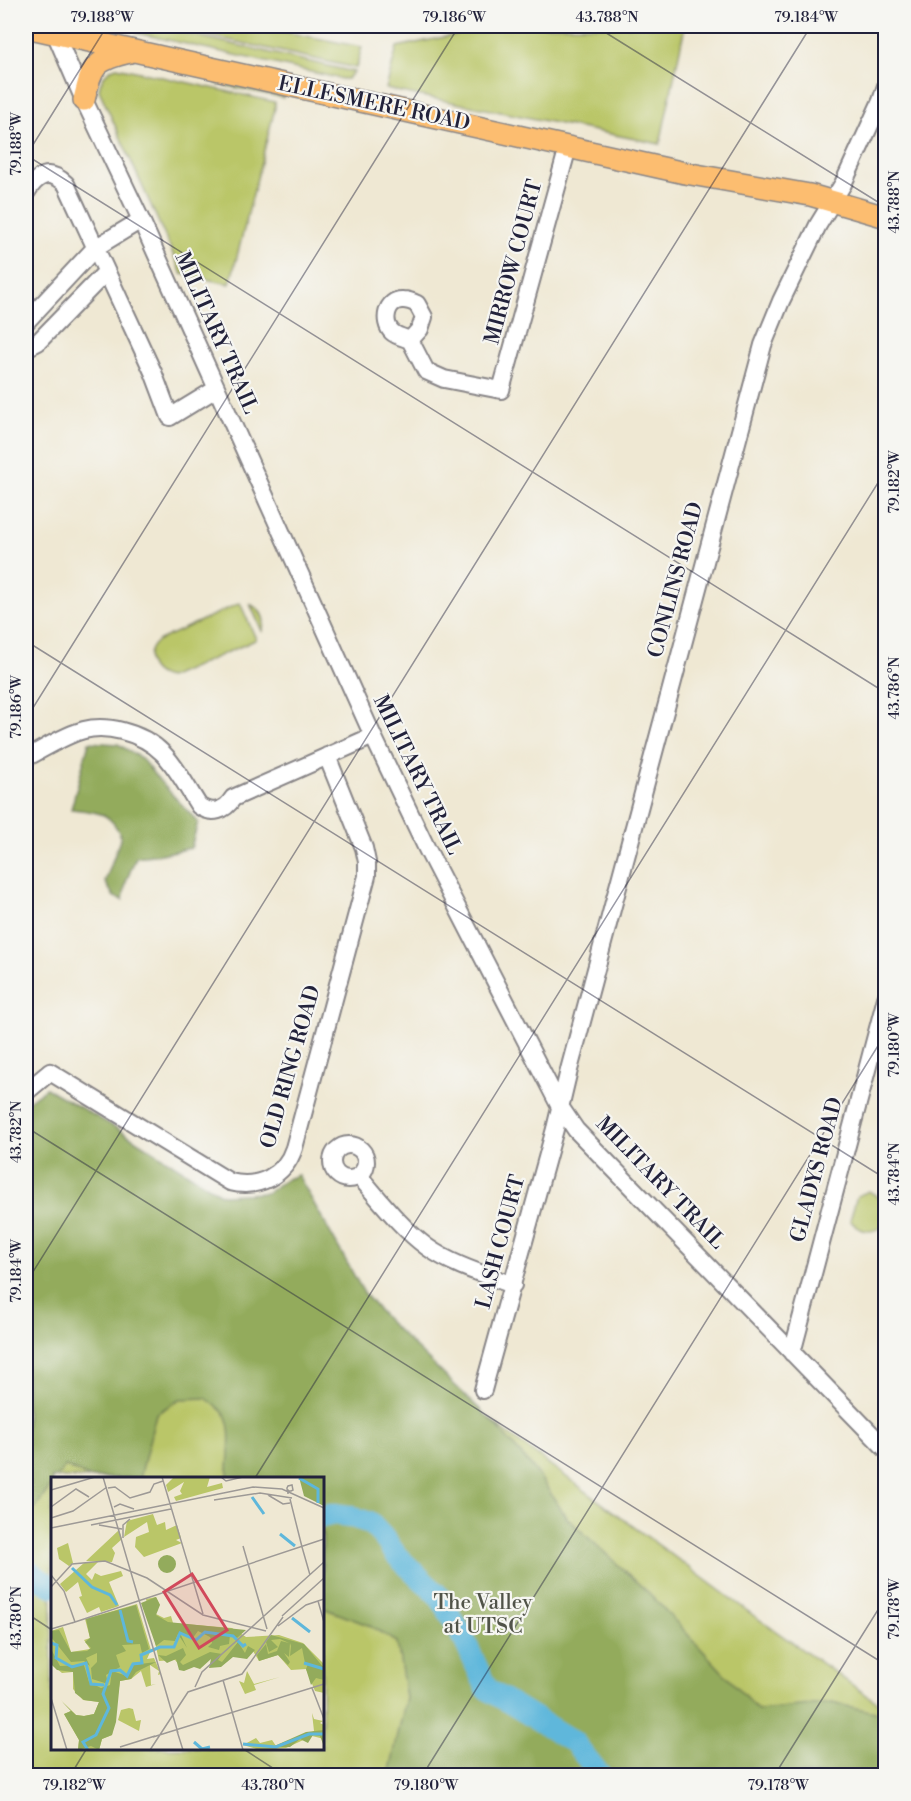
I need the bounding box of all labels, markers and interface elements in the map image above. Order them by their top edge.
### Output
text: 79.188°W [70,8,134,27]
text: 79.186°W [422,8,486,27]
text: 43.788°N [576,8,638,27]
text: 79.184°W [774,8,838,27]
street label: ELLESMERE ROAD [275,71,473,137]
text: 79.188°W [7,112,26,176]
text: 43.788°N [885,171,904,233]
street label: MIRROW COURT [479,176,549,347]
street label: MILITARY TRAIL [169,248,263,418]
text: 79.182°W [885,450,904,514]
street label: CONLINS ROAD [643,499,709,661]
text: 43.786°N [885,657,904,719]
text: 79.186°W [7,675,26,739]
street label: MILITARY TRAIL [367,691,467,859]
street label: OLD RING ROAD [255,982,327,1152]
text: 79.180°W [885,1012,904,1077]
street label: GLADYS ROAD [785,1095,849,1245]
text: 43.782°N [7,1101,26,1163]
street label: MILITARY TRAIL [590,1111,730,1255]
text: 43.784°N [885,1143,904,1205]
street label: LASH COURT [471,1172,531,1312]
text: 79.184°W [7,1239,26,1303]
inset map [51,1477,324,1750]
text: 79.178°W [885,1578,904,1640]
text: 43.780°N [7,1586,26,1650]
park label: The Valley at UTSC [434,1590,533,1640]
text: 79.182°W [42,1776,106,1795]
text: 43.780°N [241,1776,305,1795]
text: 79.180°W [394,1776,459,1795]
text: 79.178°W [747,1776,809,1795]

